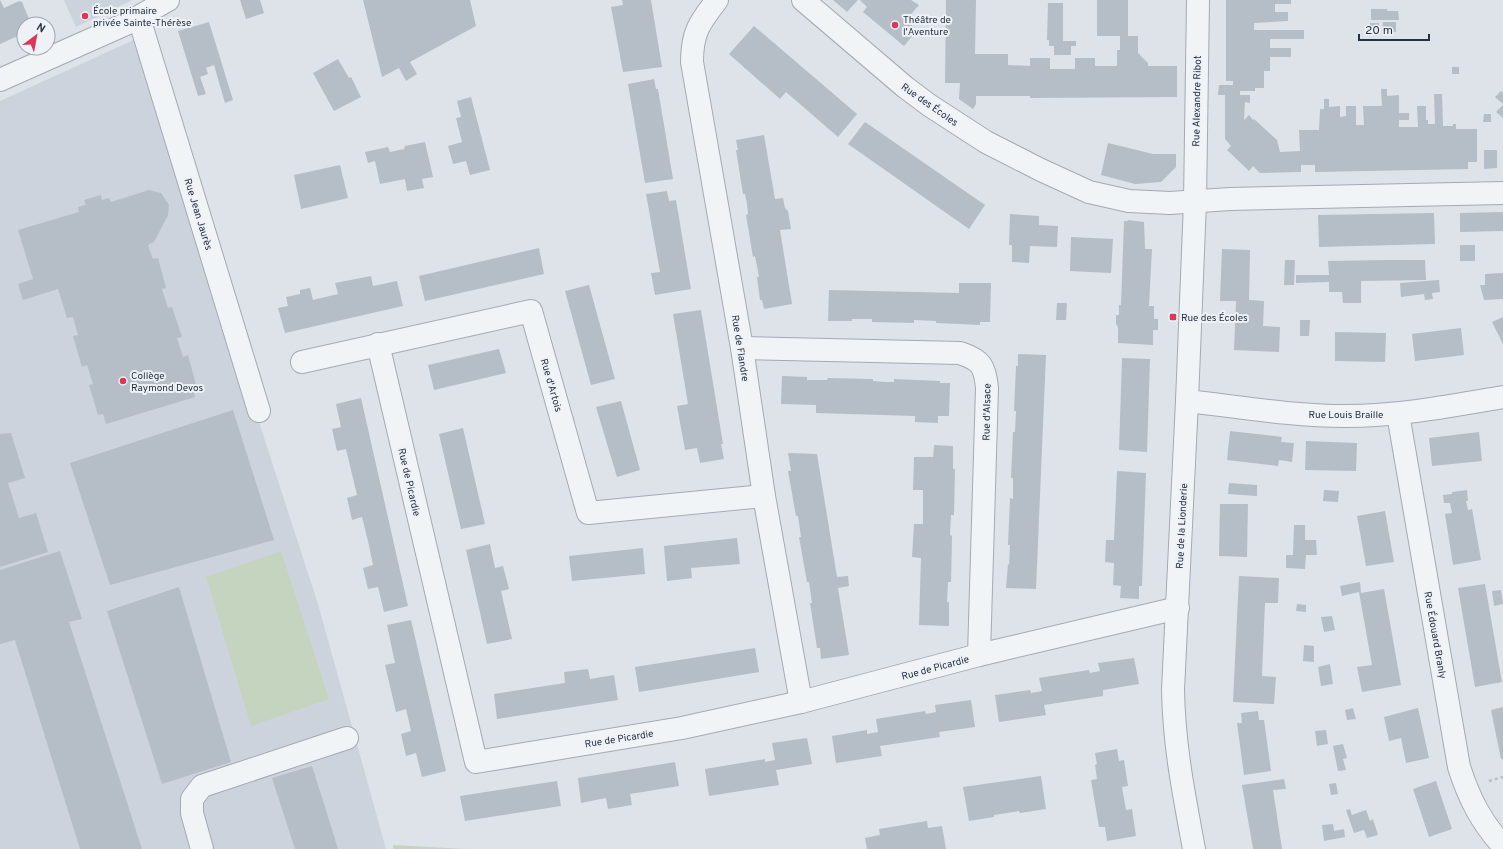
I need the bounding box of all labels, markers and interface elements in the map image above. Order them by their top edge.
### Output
place label: École primaire privée Sainte-Thérèse [93,5,191,30]
marker: École primaire privée Sainte-Thérèse [80,11,90,21]
place label: Théâtre de l'Aventure [903,14,951,39]
north arrow [16,16,56,56]
scale bar [1359,16,1429,42]
text: N [34,20,48,36]
marker: Théâtre de l'Aventure [890,20,900,30]
text: 20 m [1365,23,1393,39]
street label: Rue Alexandre Ribot [1190,55,1205,147]
street label: Rue des Écoles [898,81,960,130]
street label: Rue Jean Jaurès [180,177,215,252]
marker: Rue des Écoles [1168,312,1178,322]
place label: Rue des Écoles [1181,312,1248,325]
street label: Rue de Flandre [728,314,751,382]
street label: Rue d'Artois [537,357,564,414]
place label: Collège Raymond Devos [131,370,204,395]
marker: Collège Raymond Devos [118,376,128,386]
street label: Rue d'Alsace [980,383,995,441]
street label: Rue Louis Braille [1309,409,1383,422]
street label: Rue de Picardie [394,447,423,518]
street label: Rue de la Lionderie [1174,483,1191,569]
street label: Rue Édouard Branly [1420,591,1449,680]
street label: Rue de Picardie [900,653,971,684]
street label: Rue de Picardie [584,728,655,751]

